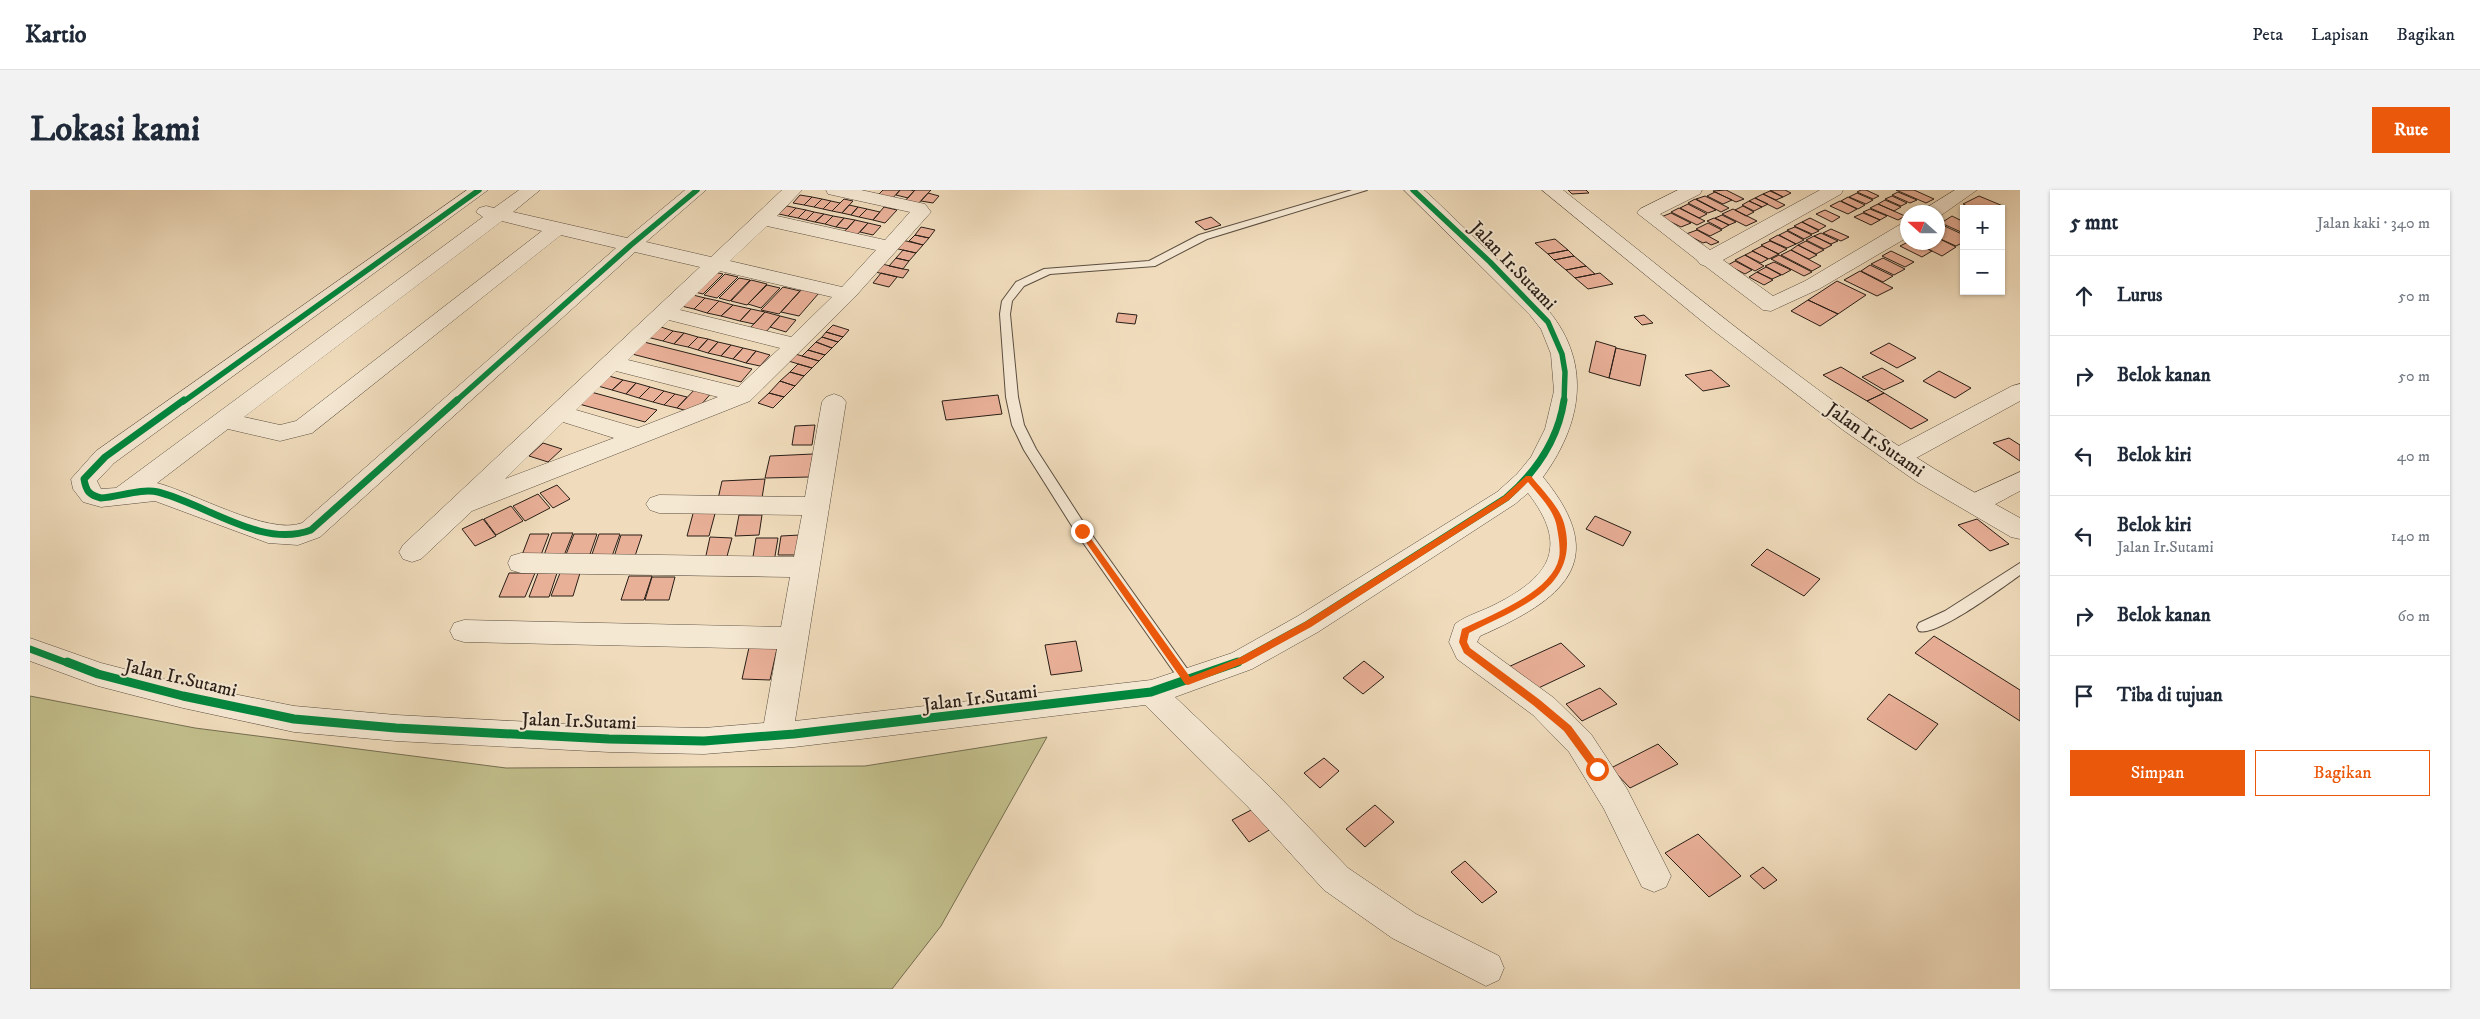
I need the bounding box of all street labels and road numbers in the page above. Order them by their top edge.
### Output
street label: Jalan Ir.Sutami [1463,215,1561,315]
street label: Jalan Ir.Sutami [1820,397,1929,483]
street label: Jalan Ir.Sutami [120,654,239,703]
street label: Jalan Ir.Sutami [920,680,1039,717]
street label: Jalan Ir.Sutami [519,708,637,735]

